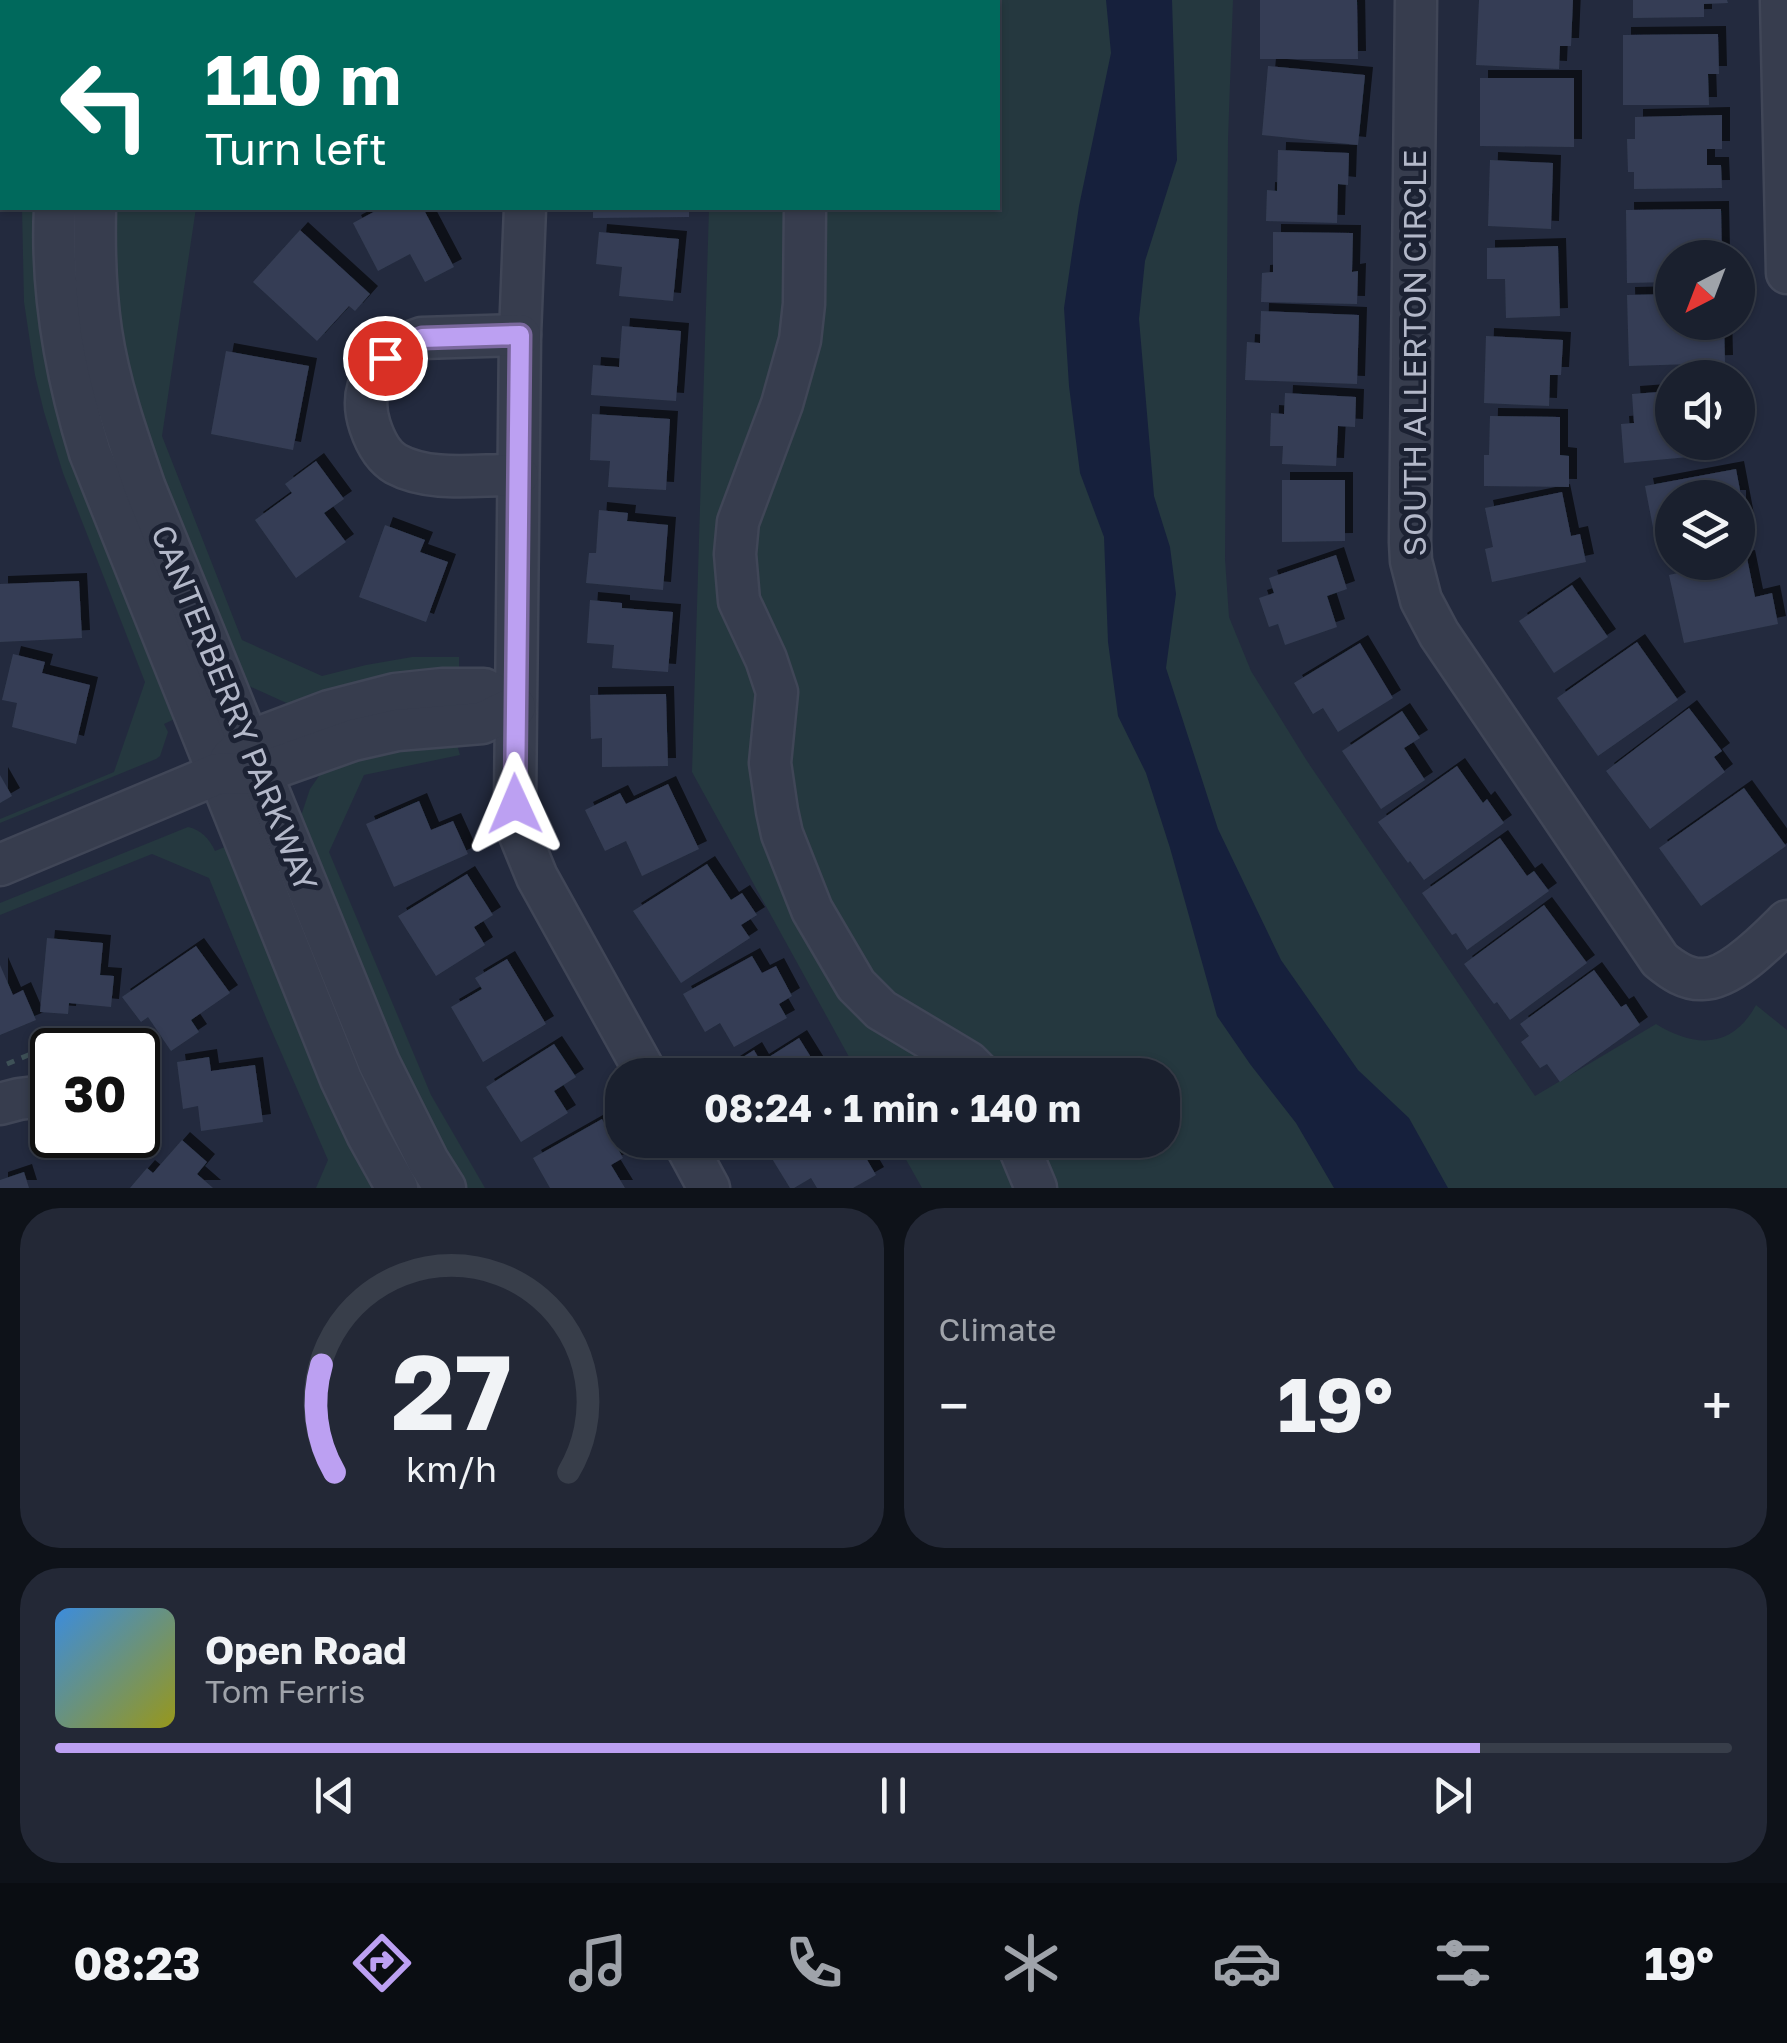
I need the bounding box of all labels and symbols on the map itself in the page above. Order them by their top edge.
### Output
street label: SOUTH ALLERTON CIRCLE [1395,150,1433,556]
north arrow [1655,240,1755,340]
pin [343,316,428,401]
street label: CANTERBERRY PARKWAY [144,519,326,897]
position arrow [463,752,567,856]
speed limit sign: 30 [30,1028,160,1158]

